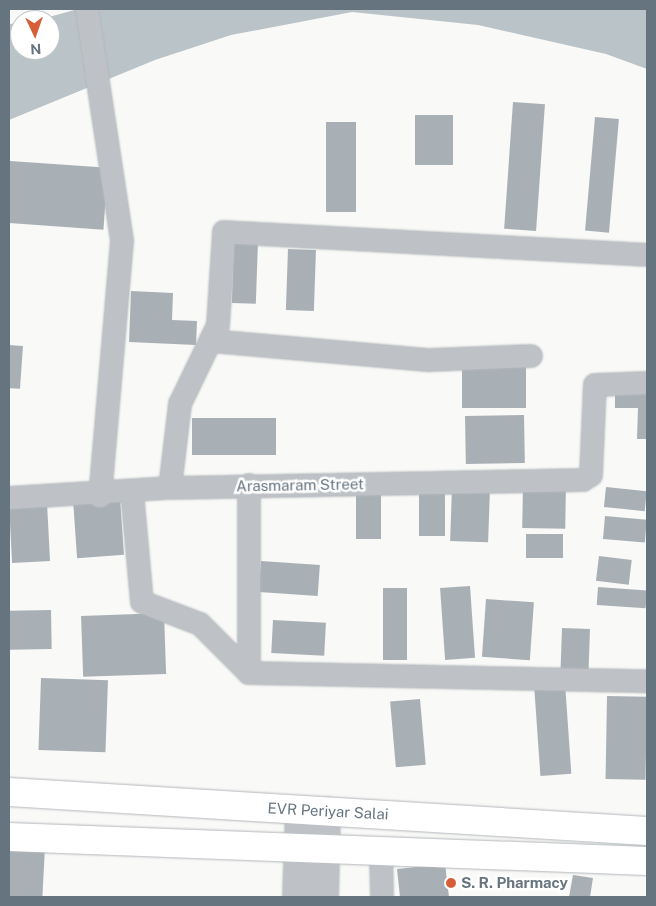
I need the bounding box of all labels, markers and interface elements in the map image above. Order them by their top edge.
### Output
north arrow [10,10,60,60]
text: N [30,41,42,57]
street label: Arasmaram Street [236,475,364,495]
street label: EVR Periyar Salai [267,799,389,823]
place label: S. R. Pharmacy [461,874,568,892]
marker: S. R. Pharmacy [445,877,457,889]

